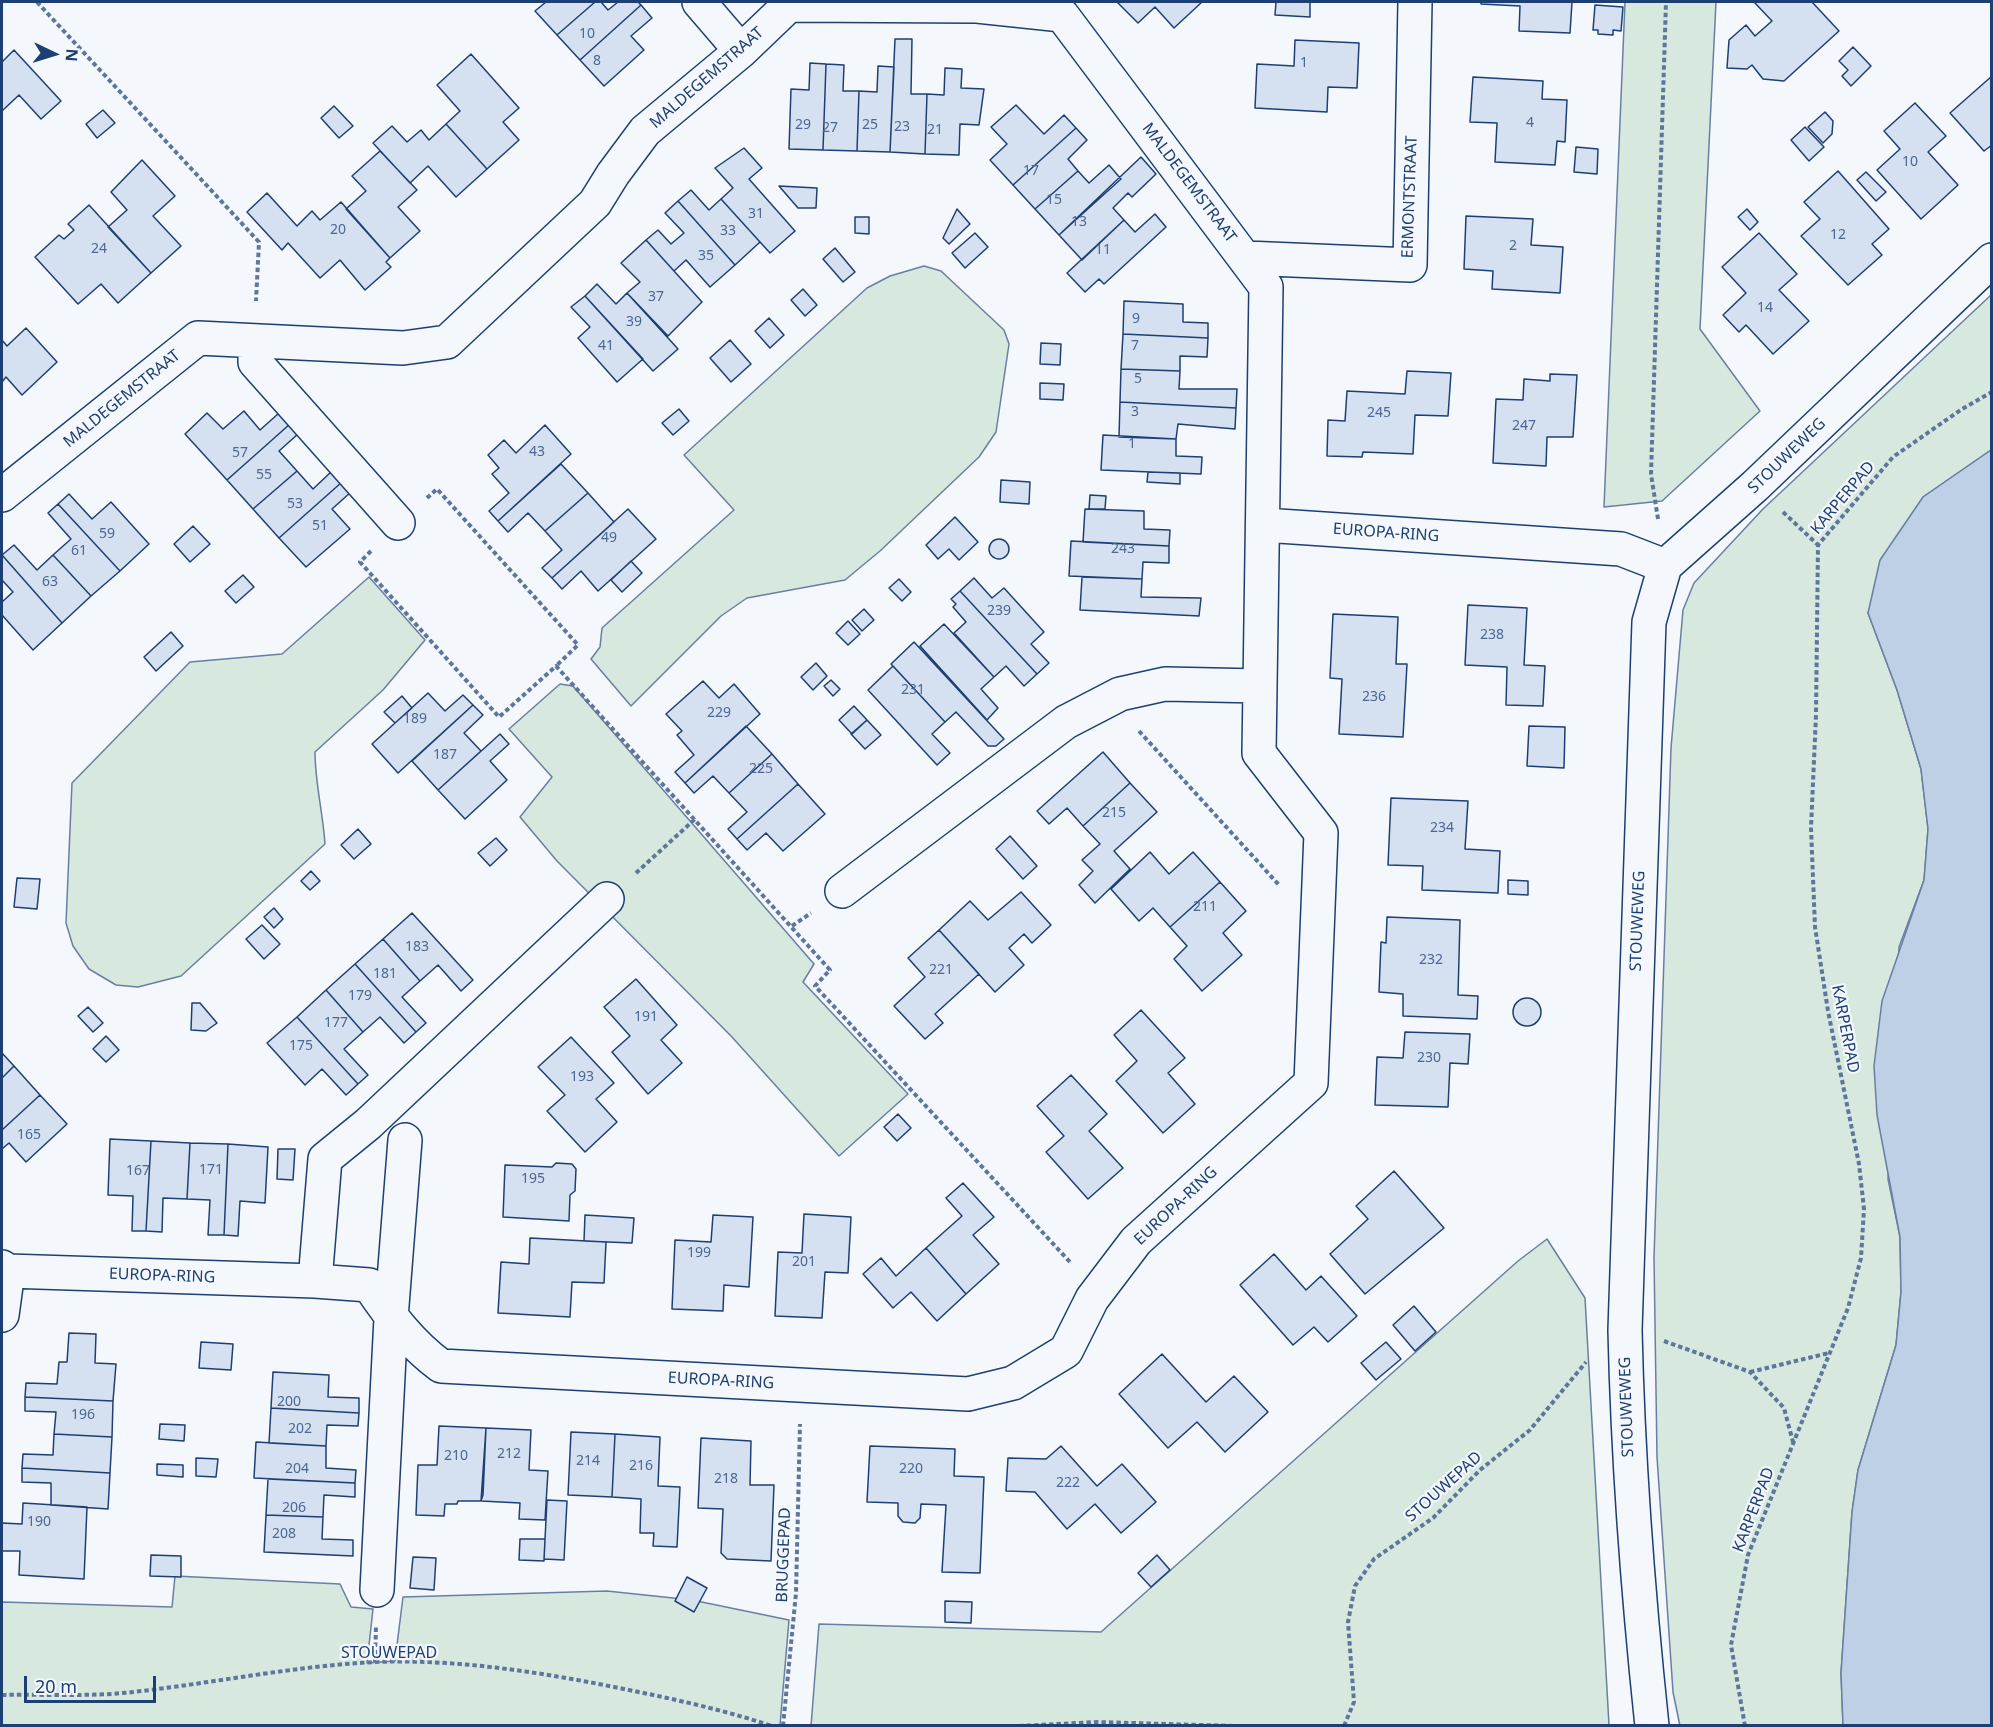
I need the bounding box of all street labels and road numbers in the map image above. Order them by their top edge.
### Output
street label: MALDEGEMSTRAAT [646,23,768,133]
street label: MALDEGEMSTRAAT [1138,119,1240,247]
street label: ERMONTSTRAAT [1398,135,1422,259]
street label: MALDEGEMSTRAAT [60,346,184,452]
street label: STOUWEWEG [1744,414,1830,498]
street label: KARPERPAD [1807,458,1879,538]
street label: EUROPA-RING [1332,520,1440,546]
street label: STOUWEWEG [1627,870,1649,972]
street label: KARPERPAD [1827,983,1863,1075]
street label: EUROPA-RING [1131,1163,1221,1249]
street label: EUROPA-RING [108,1265,216,1287]
street label: STOUWEWEG [1616,1356,1638,1458]
street label: EUROPA-RING [667,1369,775,1393]
street label: STOUWEPAD [1402,1448,1486,1526]
street label: KARPERPAD [1729,1465,1779,1555]
street label: BRUGGEPAD [773,1507,795,1603]
street label: STOUWEPAD [341,1643,437,1663]

